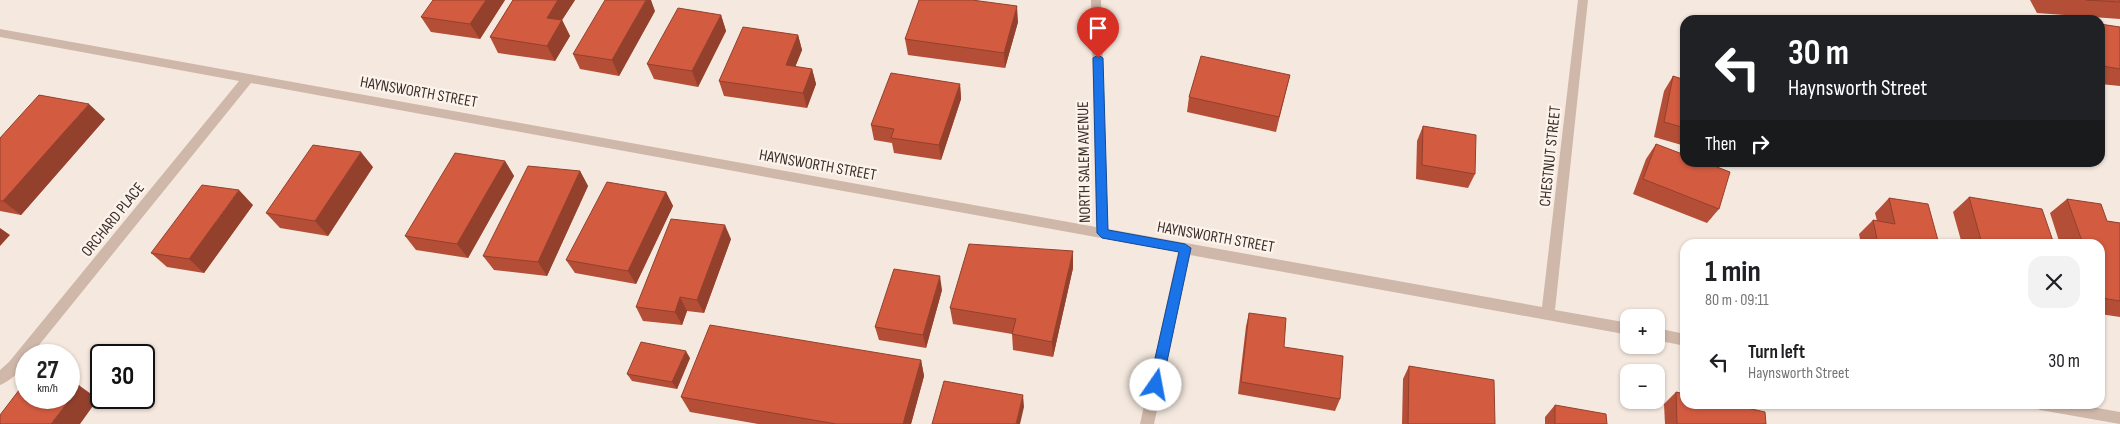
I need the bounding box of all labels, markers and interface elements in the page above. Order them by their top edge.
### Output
pin [1077,7,1119,58]
icon: arrive [1084,14,1112,42]
text: 30 m [1788,32,1849,75]
icon: left [1705,35,1770,100]
street label: HAYNSWORTH STREET [359,73,479,112]
text: Haynsworth Street [1788,75,1927,102]
street label: NORTH SALEM AVENUE [1074,101,1095,223]
street label: CHESTNUT STREET [1536,104,1565,207]
icon: right [1746,130,1774,158]
text: Then [1705,133,1736,156]
street label: HAYNSWORTH STREET [758,146,878,185]
street label: ORCHARD PLACE [78,179,149,261]
street label: HAYNSWORTH STREET [1156,218,1276,257]
text: 1 min [1705,254,1761,290]
button: close [2028,256,2080,308]
text: 80 m · 09:11 [1705,291,1769,310]
map controls [1620,309,1665,409]
button: + [1620,309,1665,354]
text: Turn left [1748,341,1805,364]
speed limit sign: 30 [90,344,155,409]
icon: left [1705,348,1733,376]
text: 30 m [2048,350,2080,373]
text: 27 [37,355,58,386]
position arrow [1129,358,1181,410]
button: − [1620,364,1665,409]
text: Haynsworth Street [1748,364,1849,383]
text: km/h [37,381,58,396]

